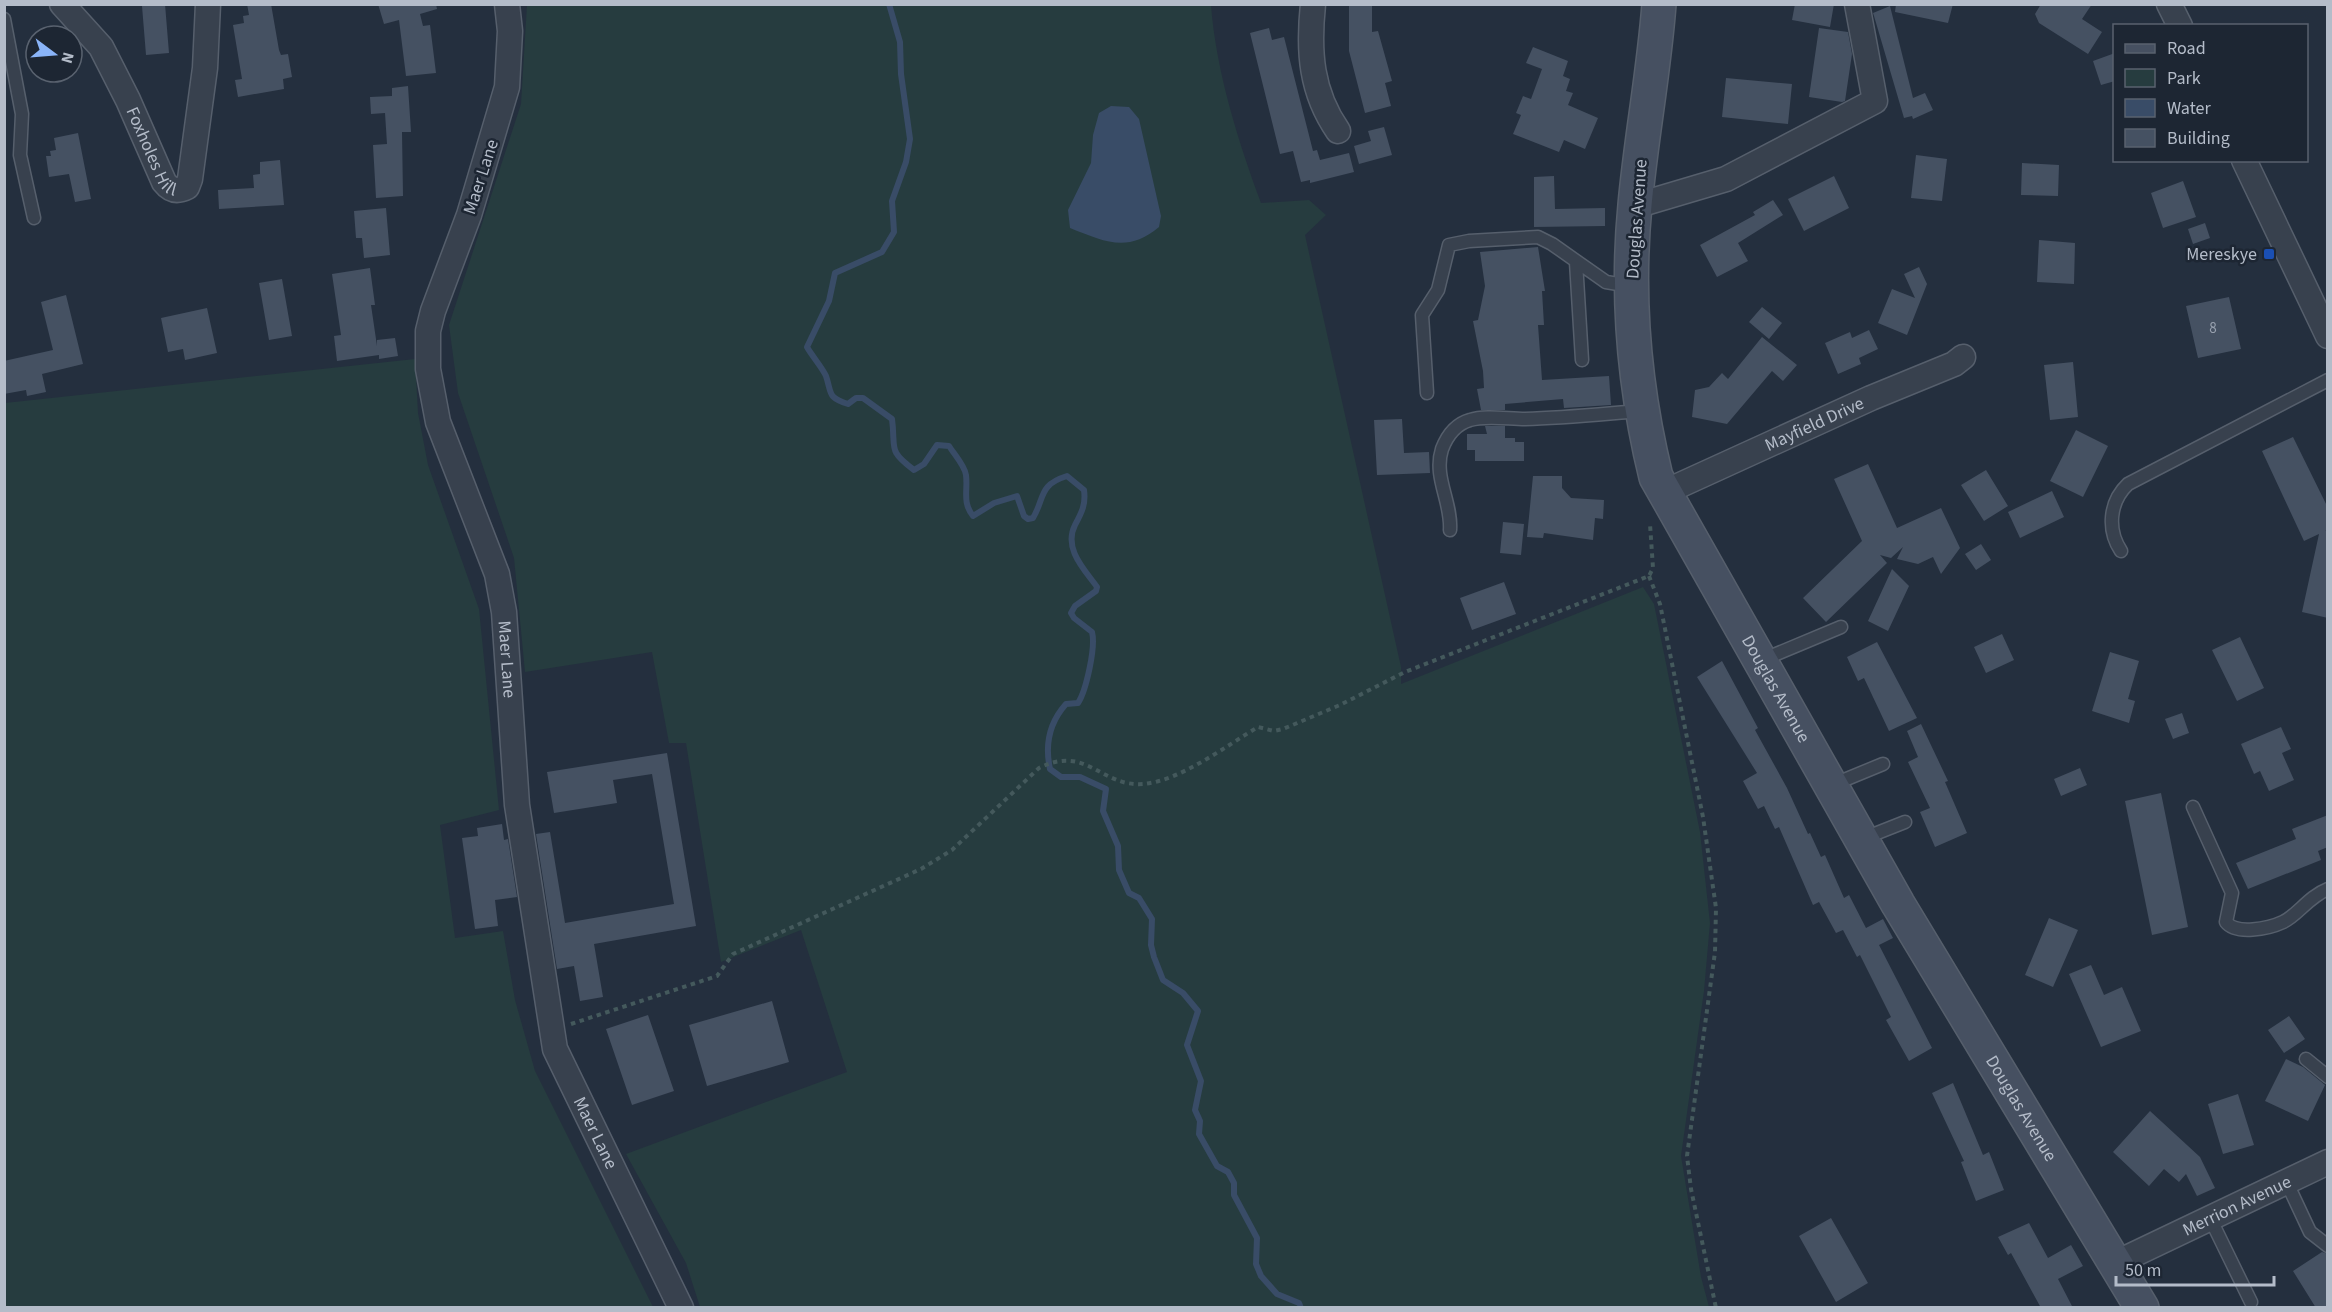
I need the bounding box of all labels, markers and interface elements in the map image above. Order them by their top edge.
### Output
north arrow [24,24,84,84]
legend [2113,24,2308,162]
text: Road [2167,36,2206,61]
text: N [55,50,79,66]
text: Park [2167,66,2201,91]
text: Water [2167,96,2211,121]
street label: Foxholes Hill [120,103,179,202]
text: Building [2167,126,2230,151]
street label: Maer Lane [457,136,505,218]
street label: Douglas Avenue [1620,158,1654,280]
place label: Mereskye [2186,242,2257,267]
marker: Mereskye [2262,247,2276,261]
house number: 8 [2209,318,2217,339]
street label: Mayfield Drive [1761,390,1868,457]
street label: Maer Lane [492,620,522,699]
street label: Douglas Avenue [1736,630,1817,747]
street label: Douglas Avenue [1980,1050,2063,1166]
street label: Maer Lane [568,1092,624,1173]
street label: Merrion Avenue [2178,1169,2295,1242]
scale bar [2116,1249,2274,1287]
text: 50 m [2125,1258,2161,1283]

